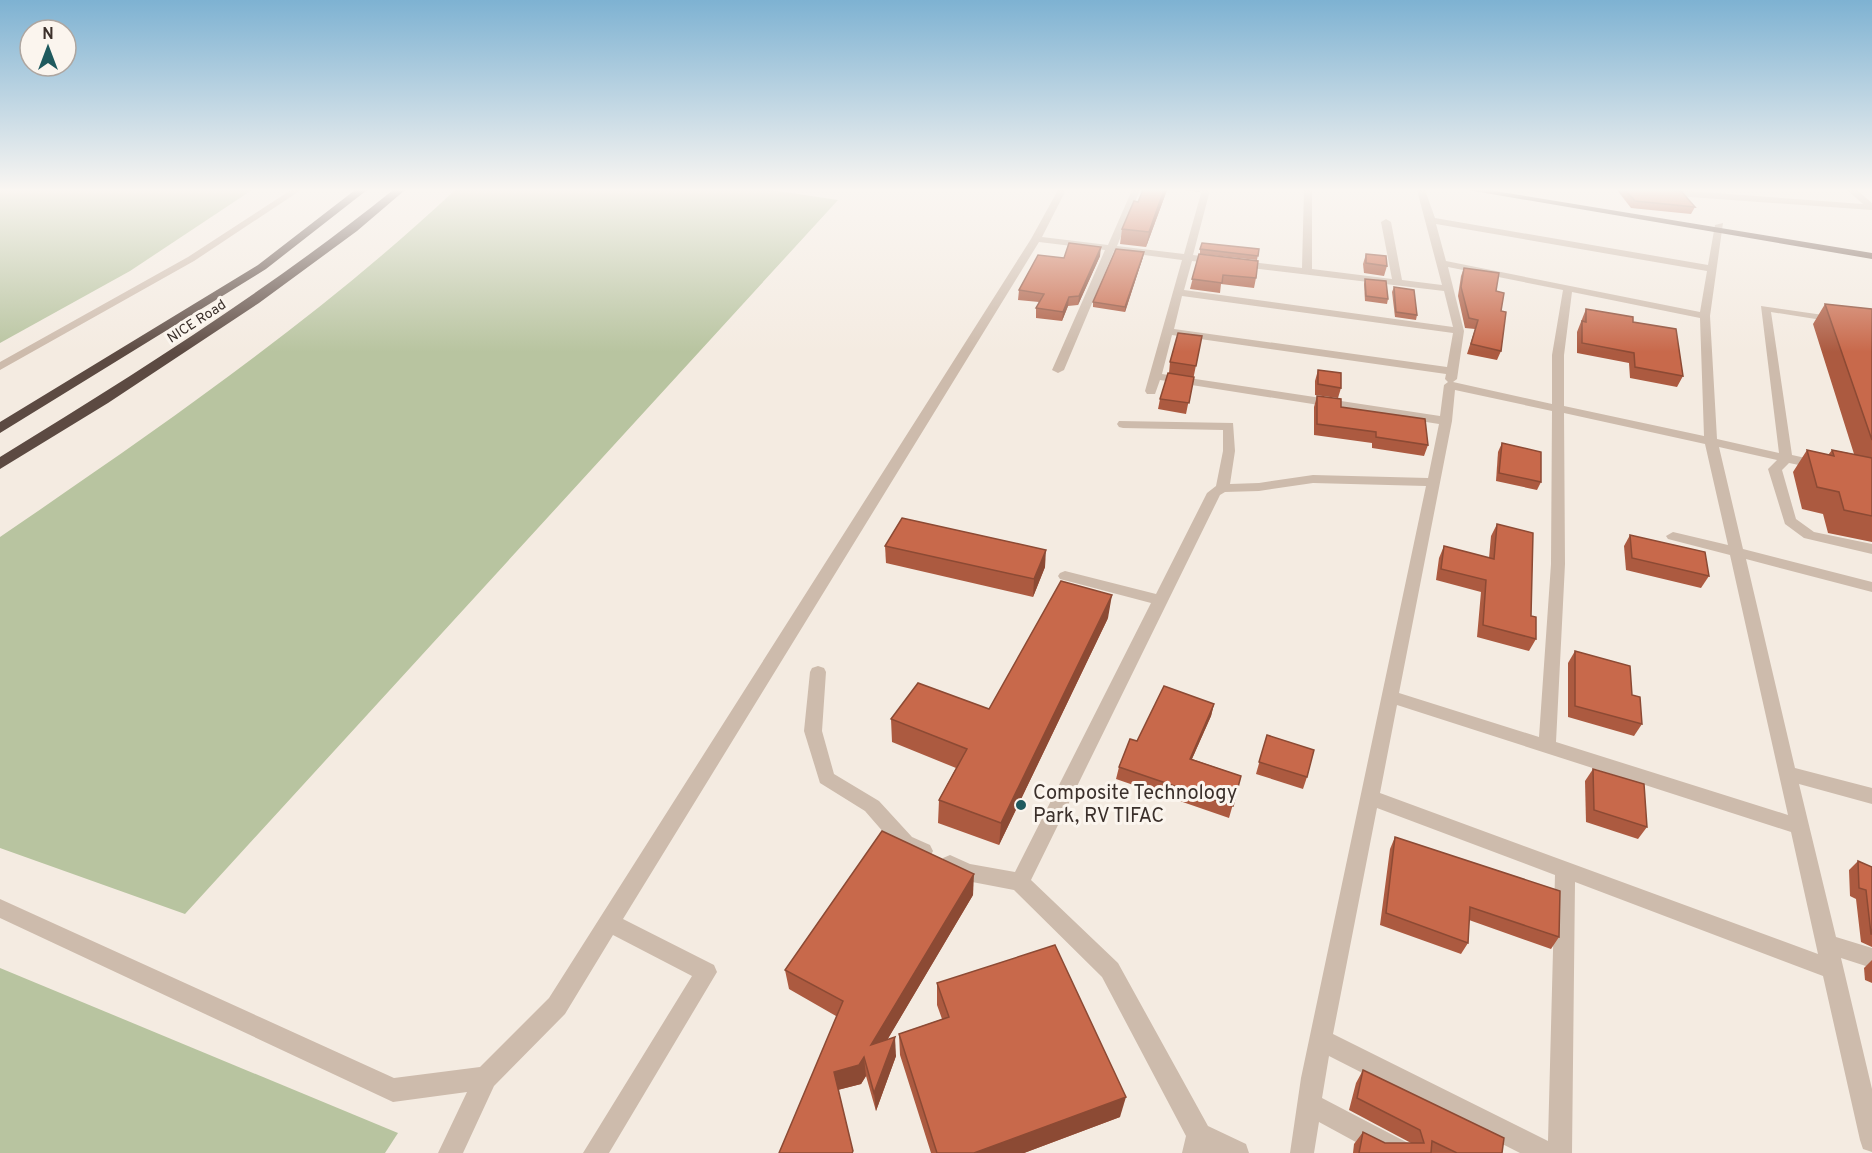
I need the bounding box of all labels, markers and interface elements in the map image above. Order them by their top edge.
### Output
north arrow [18,18,78,78]
text: N [42,25,54,45]
street label: NICE Road [164,297,230,347]
place label: Composite Technology Park, RV TIFAC [1033,781,1237,830]
marker: Composite Technology Park, RV TIFAC [1014,798,1028,812]

